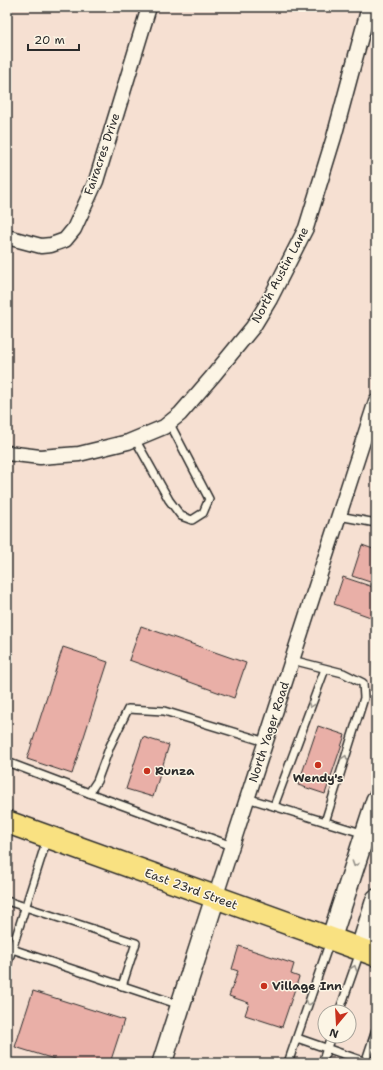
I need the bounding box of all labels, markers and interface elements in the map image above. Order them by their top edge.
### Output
scale bar [28,26,79,52]
text: 20 m [34,32,65,48]
street label: Fairacres Drive [80,111,124,197]
street label: North Austin Lane [248,224,312,326]
street label: North Yager Road [245,679,293,784]
one-way arrow [308,702,316,709]
one-way arrow [340,754,349,761]
marker: Wendy's [313,760,323,770]
place label: Runza [155,763,195,779]
marker: Runza [142,766,152,776]
place label: Wendy's [293,770,343,786]
one-way arrow [352,860,360,867]
street label: East 23rd Street [142,865,240,913]
one-way arrow [350,964,358,971]
place label: Village Inn [272,978,342,994]
marker: Village Inn [259,981,269,991]
one-way arrow [305,999,314,1006]
north arrow [317,1004,357,1044]
text: N [327,1024,341,1042]

